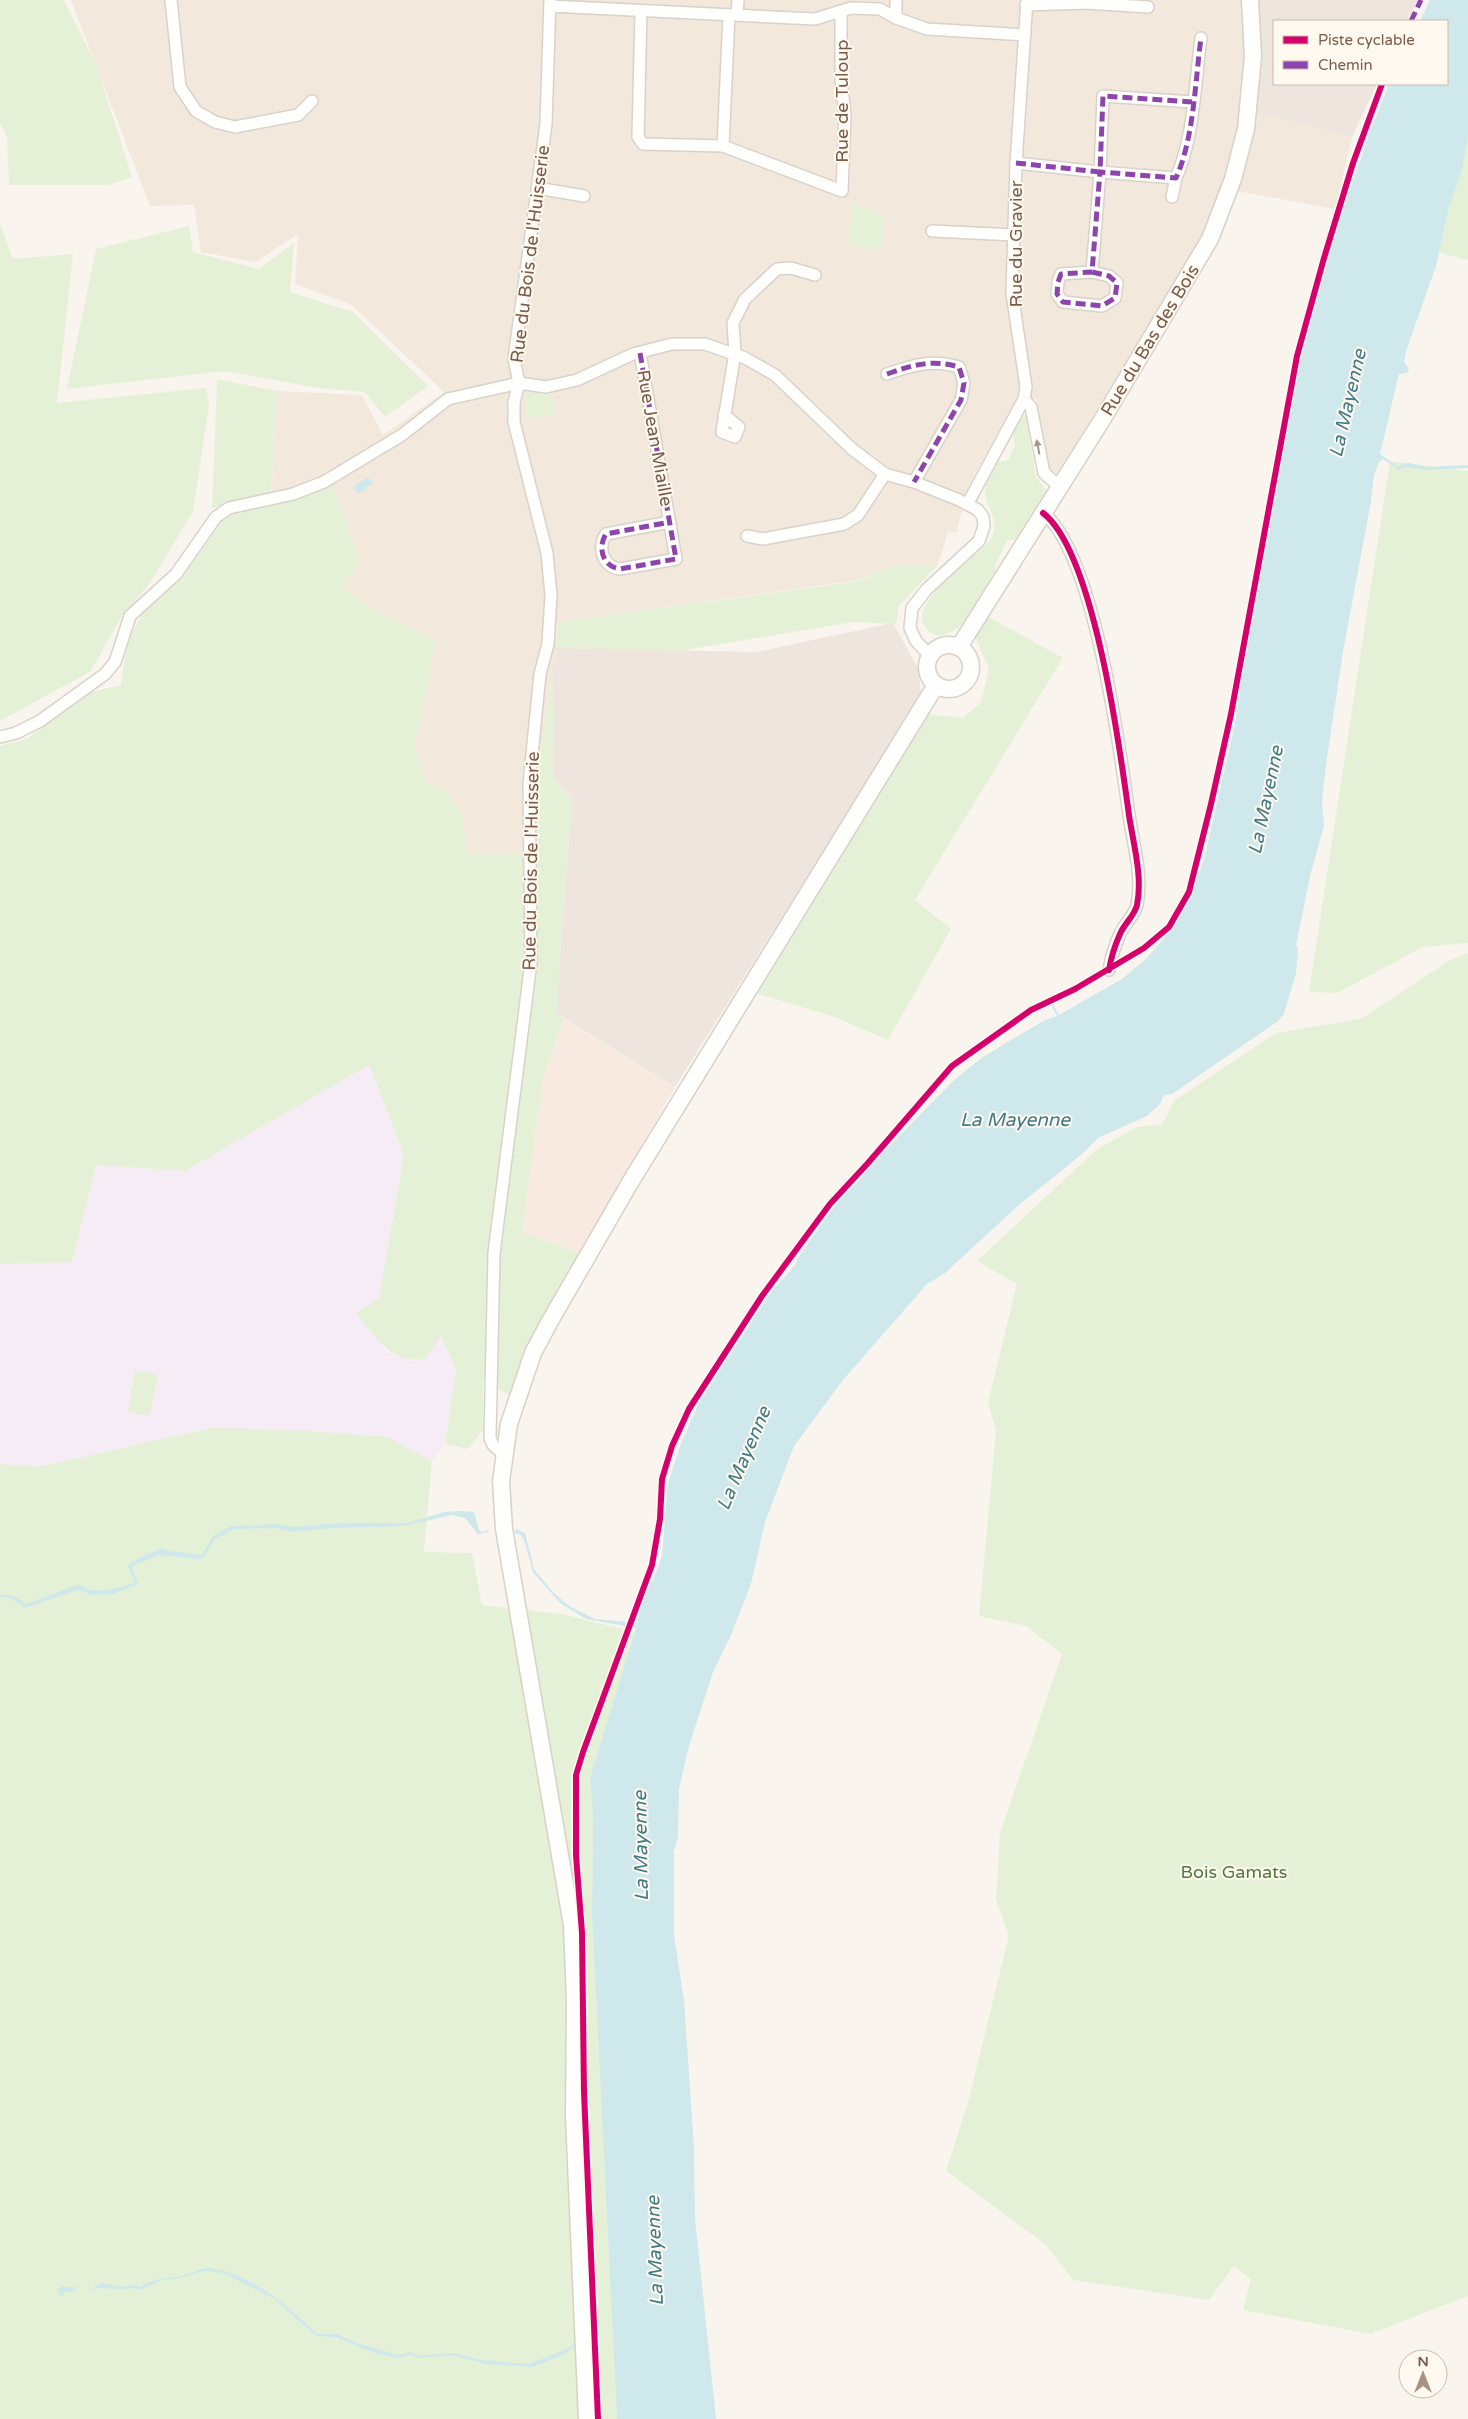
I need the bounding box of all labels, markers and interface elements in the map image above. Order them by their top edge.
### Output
legend [1273,20,1448,85]
text: Piste cyclable [1318,31,1415,49]
street label: Rue de Tuloup [831,39,853,163]
text: Chemin [1318,56,1373,74]
street label: Rue du Bois de l'Huisserie [506,144,554,364]
street label: Rue du Gravier [1005,180,1027,308]
street label: Rue du Bas des Bois [1096,260,1204,420]
water label: La Mayenne [1325,346,1371,459]
street label: Rue Jean Miaille [632,368,678,508]
one-way arrow [1034,439,1042,454]
water label: La Mayenne [1244,743,1288,856]
street label: Rue du Bois de l'Huisserie [518,751,544,971]
water label: La Mayenne [960,1109,1071,1131]
water label: La Mayenne [712,1402,776,1513]
water label: La Mayenne [629,1789,653,1901]
park label: Bois Gamats [1181,1861,1287,1883]
water label: La Mayenne [642,2194,668,2306]
north arrow [1398,2349,1448,2399]
text: N [1417,2353,1429,2370]

